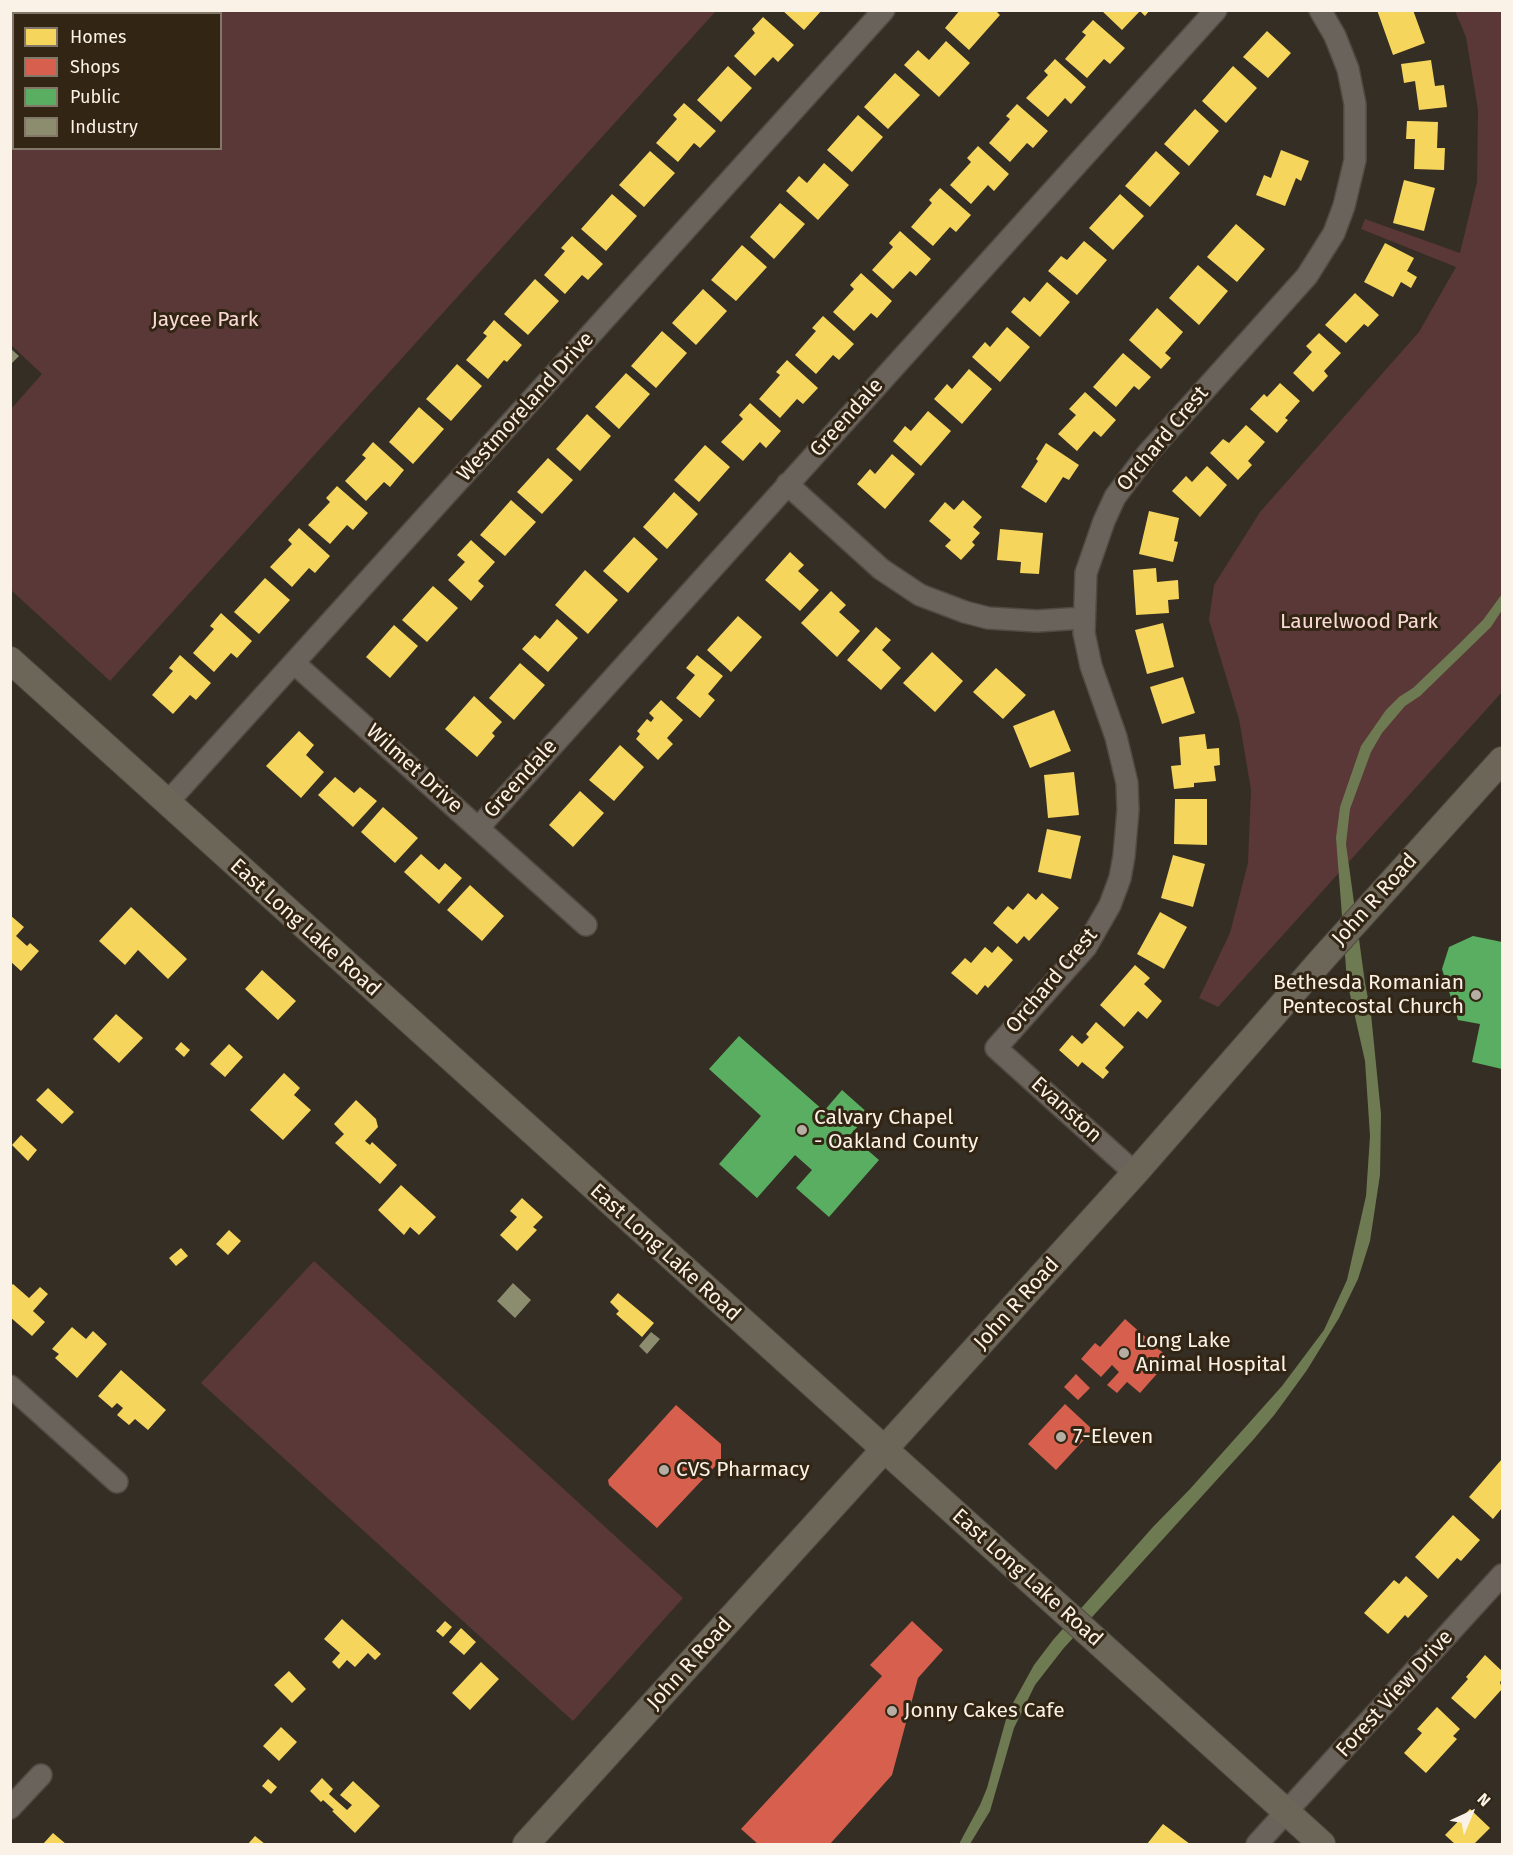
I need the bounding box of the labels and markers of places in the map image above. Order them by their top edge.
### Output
place label: Bethesda Romanian Pentecostal Church [1273,970,1464,1020]
marker: Bethesda Romanian Pentecostal Church [1469,988,1483,1002]
place label: Calvary Chapel - Oakland County [814,1105,978,1155]
marker: Calvary Chapel - Oakland County [795,1123,809,1137]
place label: Long Lake Animal Hospital [1136,1328,1287,1378]
marker: Long Lake Animal Hospital [1117,1346,1131,1360]
place label: 7-Eleven [1073,1424,1153,1450]
marker: 7-Eleven [1054,1430,1068,1444]
place label: CVS Pharmacy [676,1457,810,1483]
marker: CVS Pharmacy [657,1463,671,1477]
place label: Jonny Cakes Cafe [904,1698,1065,1724]
marker: Jonny Cakes Cafe [885,1704,899,1718]

